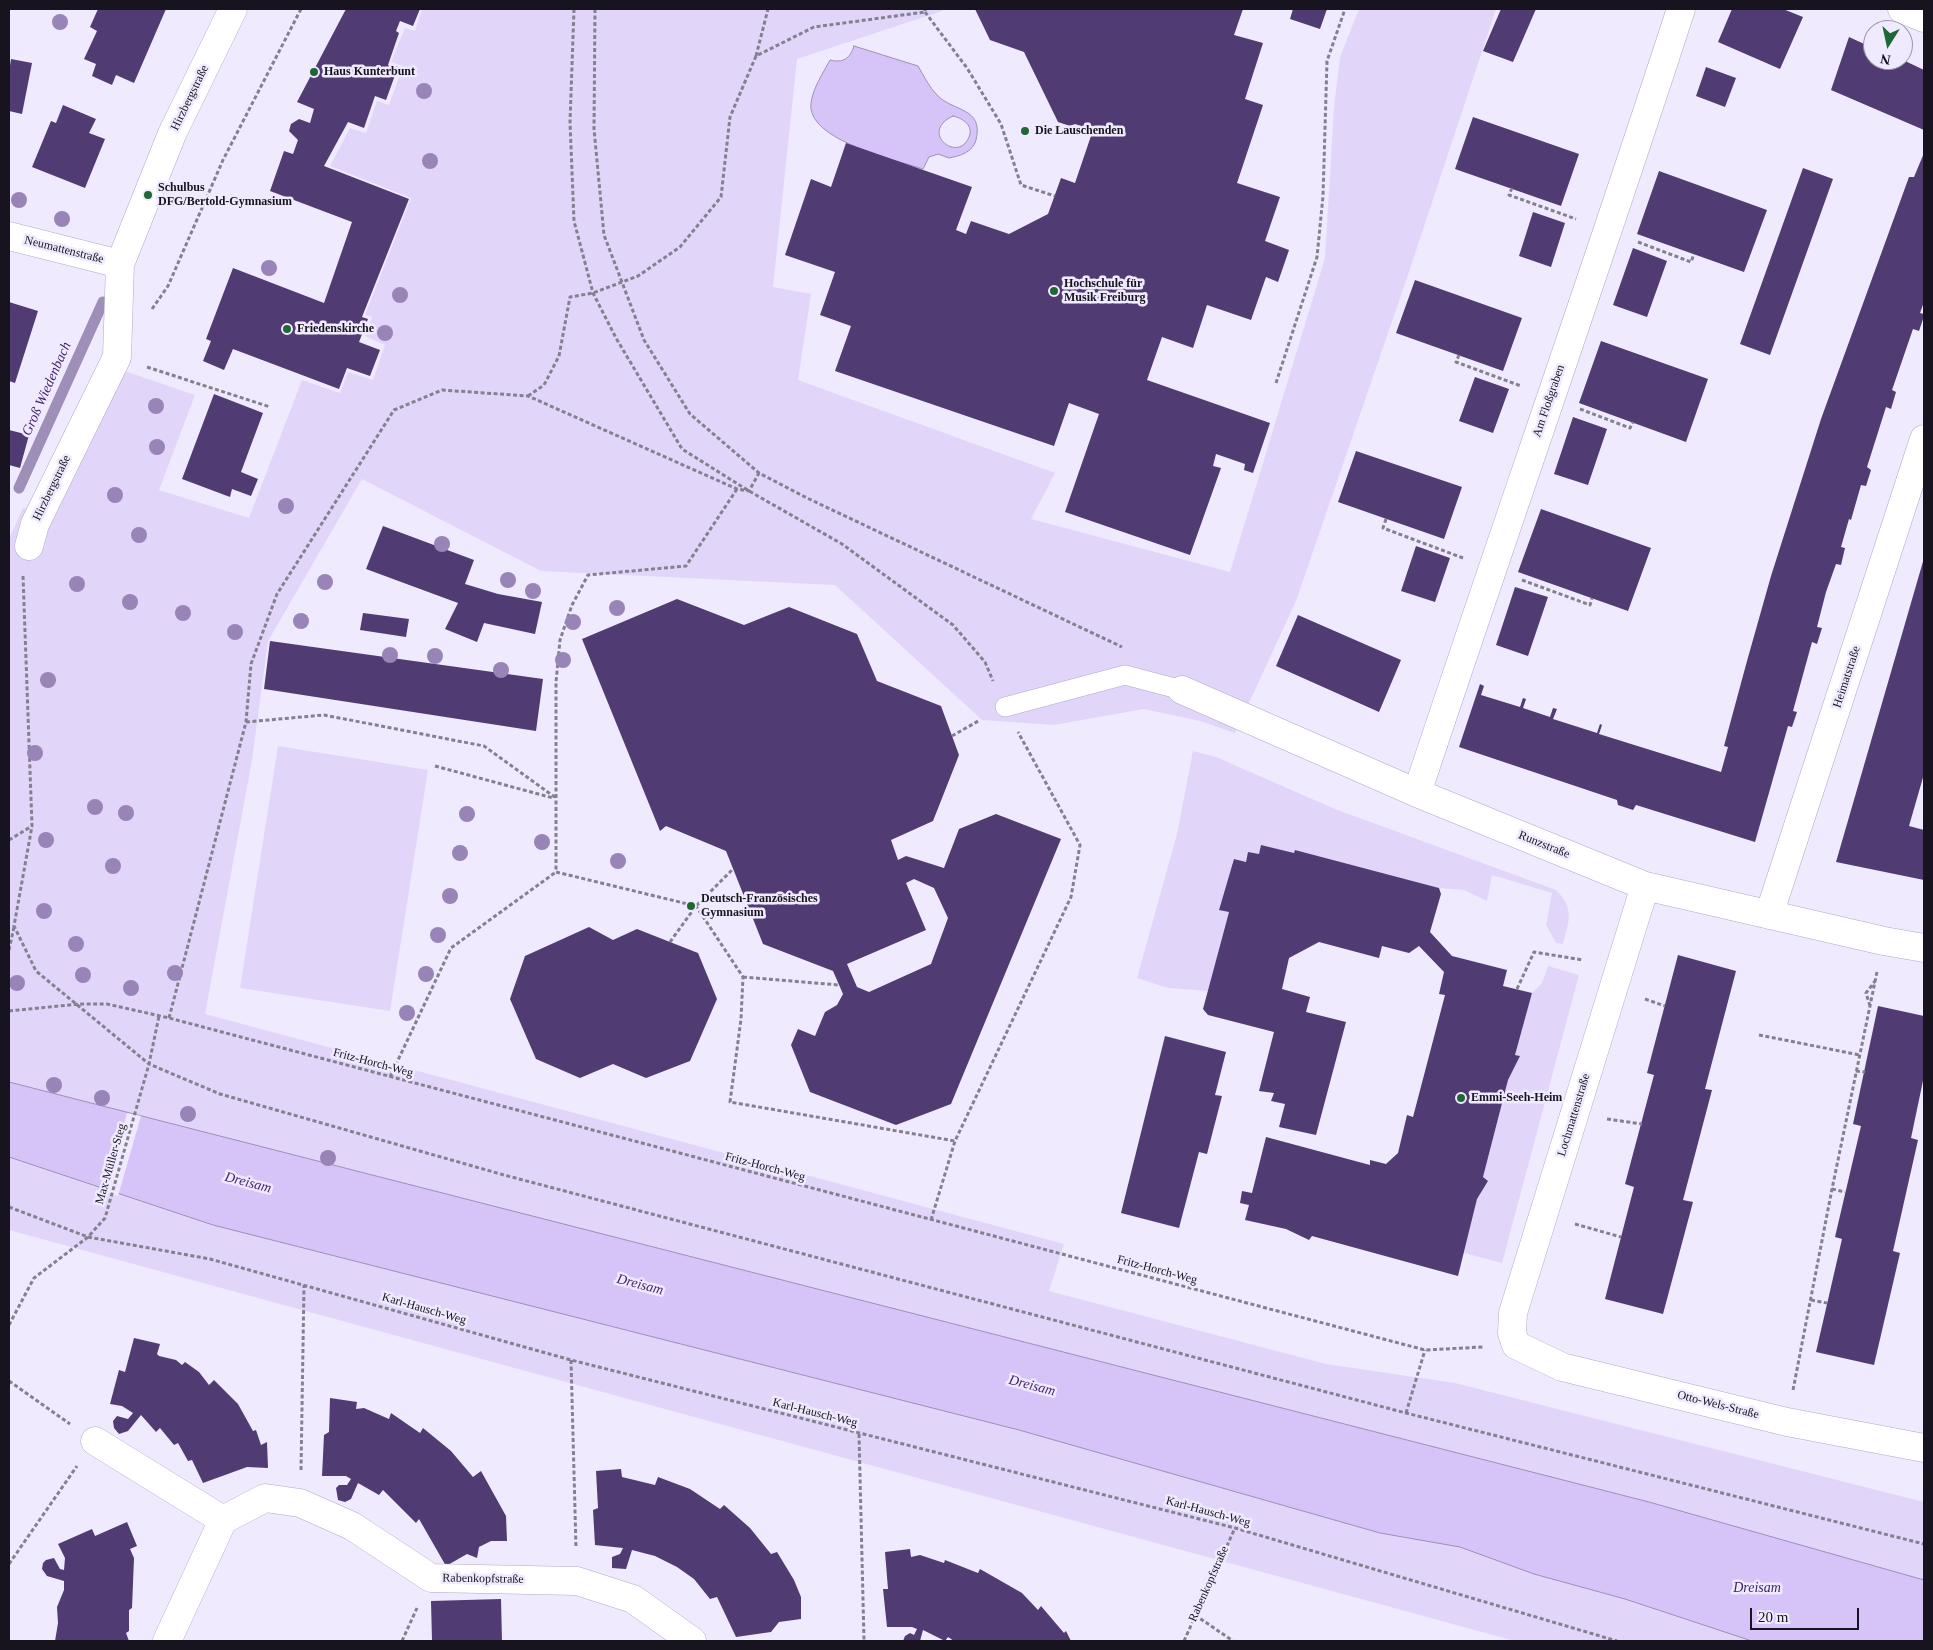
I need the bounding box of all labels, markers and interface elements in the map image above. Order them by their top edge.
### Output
north arrow [1863,20,1913,70]
text: N [1879,51,1892,68]
street label: Hirzbergstraße [168,63,212,133]
place label: Haus Kunterbunt [324,65,415,79]
marker: Haus Kunterbunt [308,66,320,78]
place label: Die Lauschenden [1035,124,1123,138]
marker: Die Lauschenden [1019,125,1031,137]
place label: Schulbus DFG/Bertold-Gymnasium [158,181,292,209]
marker: Schulbus DFG/Bertold-Gymnasium [142,189,154,201]
street label: Neumattenstraße [23,233,105,267]
place label: Hochschule für Musik Freiburg [1064,277,1145,305]
marker: Hochschule für Musik Freiburg [1048,285,1060,297]
place label: Friedenskirche [297,322,374,336]
marker: Friedenskirche [281,323,293,335]
water label: Groß Wiedenbach [19,339,75,439]
street label: Am Floßgraben [1530,363,1568,439]
street label: Hirzbergstraße [30,453,74,523]
street label: Heimatstraße [1830,644,1864,710]
street label: Runzstraße [1516,828,1572,862]
place label: Deutsch-Französisches Gymnasium [701,892,818,920]
marker: Deutsch-Französisches Gymnasium [685,900,697,912]
street label: Fritz-Horch-Weg [331,1045,415,1081]
street label: Lochmattenstraße [1555,1072,1593,1158]
place label: Emmi-Seeh-Heim [1471,1091,1562,1105]
marker: Emmi-Seeh-Heim [1455,1092,1467,1104]
street label: Max-Müller-Steg [93,1122,129,1206]
street label: Fritz-Horch-Weg [723,1149,807,1185]
water label: Dreisam [223,1169,273,1197]
street label: Fritz-Horch-Weg [1115,1252,1199,1288]
water label: Dreisam [615,1271,665,1299]
street label: Karl-Hausch-Weg [380,1290,468,1328]
water label: Dreisam [1007,1372,1057,1400]
street label: Otto-Wels-Straße [1676,1388,1760,1422]
street label: Karl-Hausch-Weg [771,1395,859,1431]
street label: Karl-Hausch-Weg [1164,1494,1252,1530]
street label: Rabenkopfstraße [1186,1544,1232,1624]
street label: Rabenkopfstraße [442,1571,524,1587]
water label: Dreisam [1733,1580,1781,1596]
scale bar [1753,1598,1862,1630]
text: 20 m [1758,1609,1788,1625]

